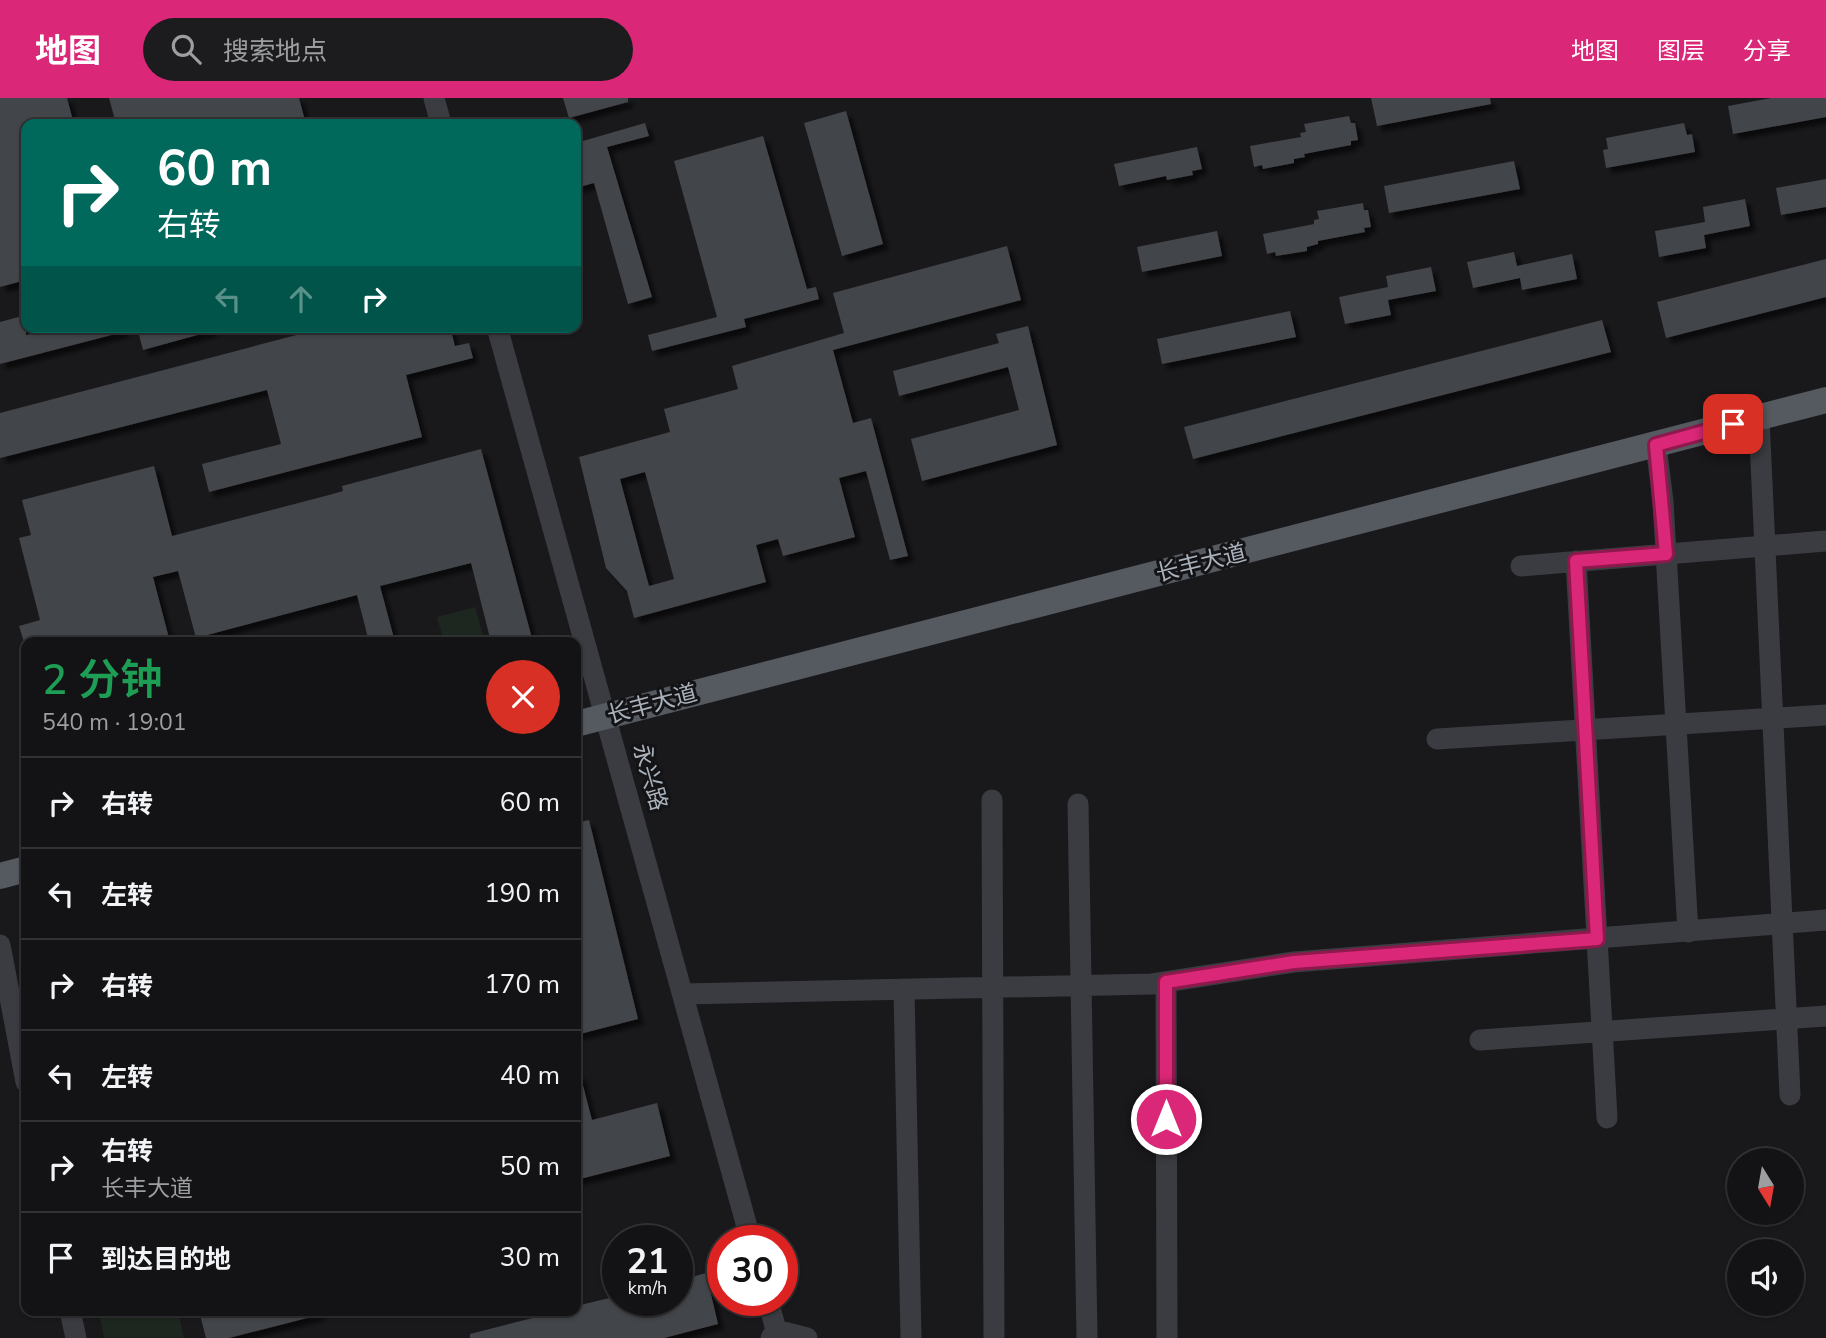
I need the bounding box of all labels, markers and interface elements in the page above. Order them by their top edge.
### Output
search box [143,18,633,81]
text: 地图 [35,29,101,74]
icon: search [167,30,205,68]
text: 搜索地点 [223,34,327,69]
text: 地图 [1571,35,1619,67]
text: 图层 [1657,35,1705,67]
text: 分享 [1743,35,1791,67]
text: 60 m [157,135,272,202]
icon: right [42,147,133,238]
text: 右转 [157,204,221,247]
icon: left [209,280,247,318]
icon: ahead [282,280,320,318]
icon: right [355,280,393,318]
pin [1703,394,1763,454]
icon: arrive [1714,405,1752,443]
street label: 长丰大道 [1153,537,1249,589]
text: 2 分钟 [42,652,162,709]
button: close [486,660,560,734]
street label: 长丰大道 [604,677,700,731]
text: 540 m · 19:01 [42,707,187,738]
street label: 永兴路 [626,740,674,814]
icon: right [42,784,80,822]
text: 60 m [500,785,560,820]
text: 右转 [101,787,153,822]
icon: left [42,875,80,913]
text: 190 m [484,876,560,911]
text: 左转 [101,878,153,913]
icon: right [42,966,80,1004]
text: 170 m [484,967,560,1002]
text: 右转 [101,969,153,1004]
icon: left [42,1057,80,1095]
text: 40 m [500,1058,560,1093]
text: 左转 [101,1060,153,1095]
position arrow [1129,1082,1203,1156]
text: 右转 [101,1134,153,1169]
icon: right [42,1148,80,1186]
north arrow [1727,1148,1804,1225]
map controls [1727,1148,1804,1316]
text: 50 m [500,1149,560,1184]
text: 长丰大道 [101,1173,193,1204]
speed limit sign: 30 [707,1225,798,1316]
text: 21 [626,1238,669,1285]
icon: arrive [42,1239,80,1277]
button: sound [1727,1239,1804,1316]
text: 30 m [500,1240,560,1275]
text: 到达目的地 [101,1242,231,1277]
text: km/h [628,1276,667,1300]

